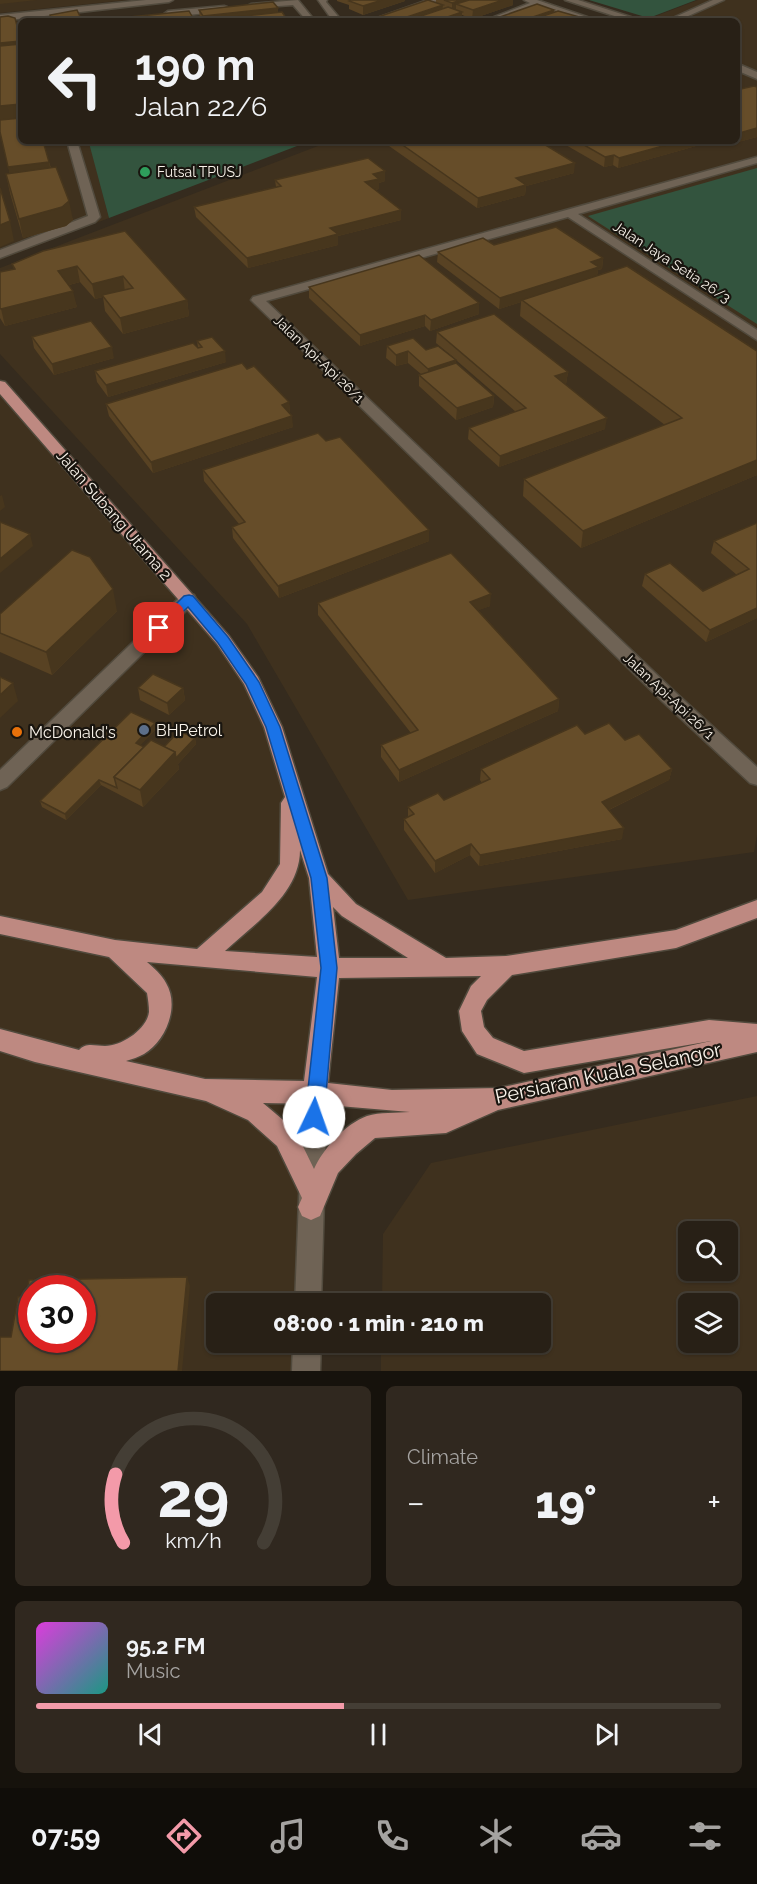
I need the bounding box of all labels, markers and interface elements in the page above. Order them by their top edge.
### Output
text: 190 m [135,41,255,90]
icon: left [36,42,114,120]
text: Jalan 22/6 [135,91,267,122]
place label: Futsal TPUSJ [157,164,242,180]
marker: Futsal TPUSJ [138,165,152,179]
street label: Jalan Jaya Setia 26/3 [610,218,734,306]
street label: Jalan Api-Api 26/1 [271,312,367,406]
street label: Jalan Subang Utama 2 [52,446,176,584]
pin [133,602,184,653]
icon: arrive [142,611,175,644]
street label: Jalan Api-Api 26/1 [620,650,718,742]
place label: BHPetrol [156,721,223,740]
place label: McDonald's [29,723,116,742]
marker: BHPetrol [137,723,151,737]
marker: McDonald's [10,725,24,739]
street label: Persiaran Kuala Selangor [493,1037,723,1109]
position arrow [282,1085,346,1149]
map controls [678,1221,738,1353]
button: search [678,1221,738,1281]
speed limit sign: 30 [18,1275,96,1353]
button: layers [678,1293,738,1353]
text: 08:00 · 1 min · 210 m [273,1310,484,1336]
text: Climate [407,1445,478,1469]
text: 29 [157,1458,229,1532]
text: 19° [535,1476,597,1529]
text: − [407,1483,425,1522]
text: + [707,1483,721,1522]
text: km/h [165,1528,221,1553]
text: 95.2 FM [126,1633,205,1659]
text: Music [126,1659,180,1683]
icon: previous [134,1718,167,1751]
icon: pause [362,1718,395,1751]
icon: next [590,1718,623,1751]
icon: directions [163,1815,205,1857]
icon: music [267,1815,309,1857]
icon: phone [371,1815,413,1857]
icon: climate [475,1815,517,1857]
icon: car [580,1815,622,1857]
icon: filters [684,1815,726,1857]
text: 07:59 [31,1821,100,1852]

